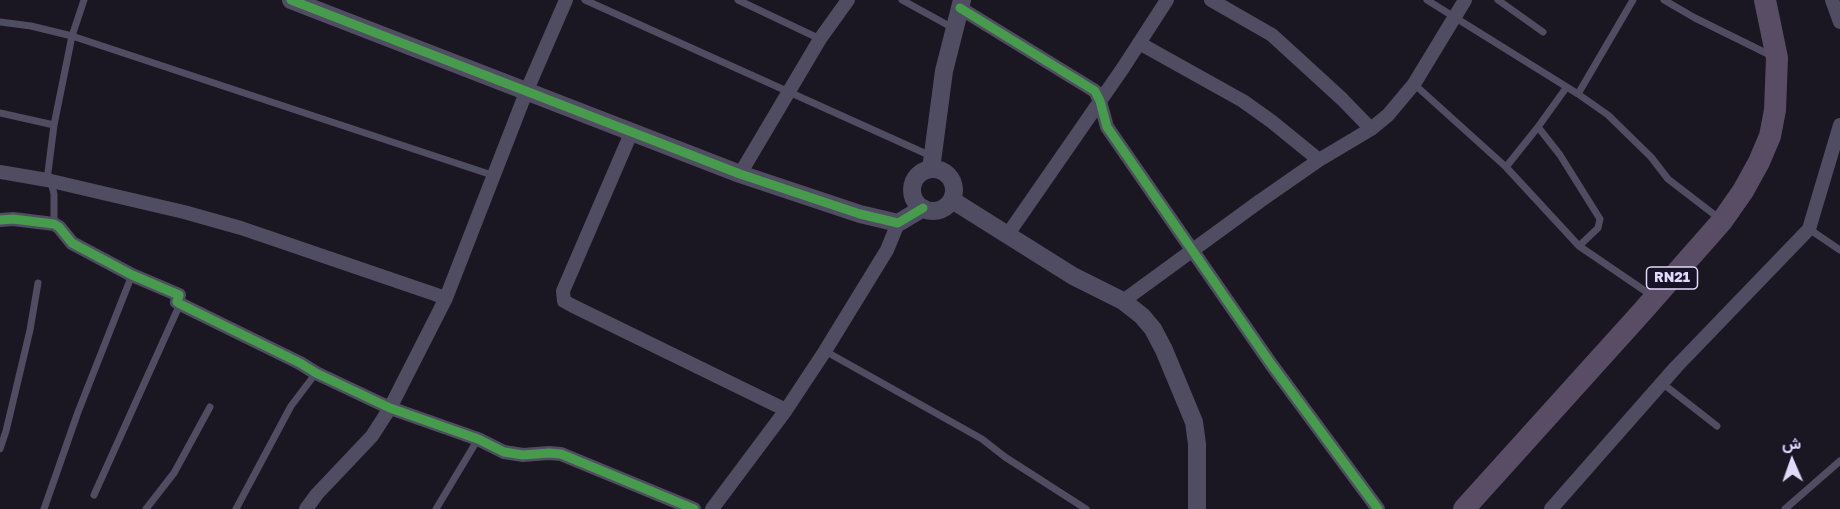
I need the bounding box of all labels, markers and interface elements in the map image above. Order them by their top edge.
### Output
road number: RN21 [1646,267,1698,289]
north arrow [1762,431,1822,491]
text: ش [1781,433,1801,453]

